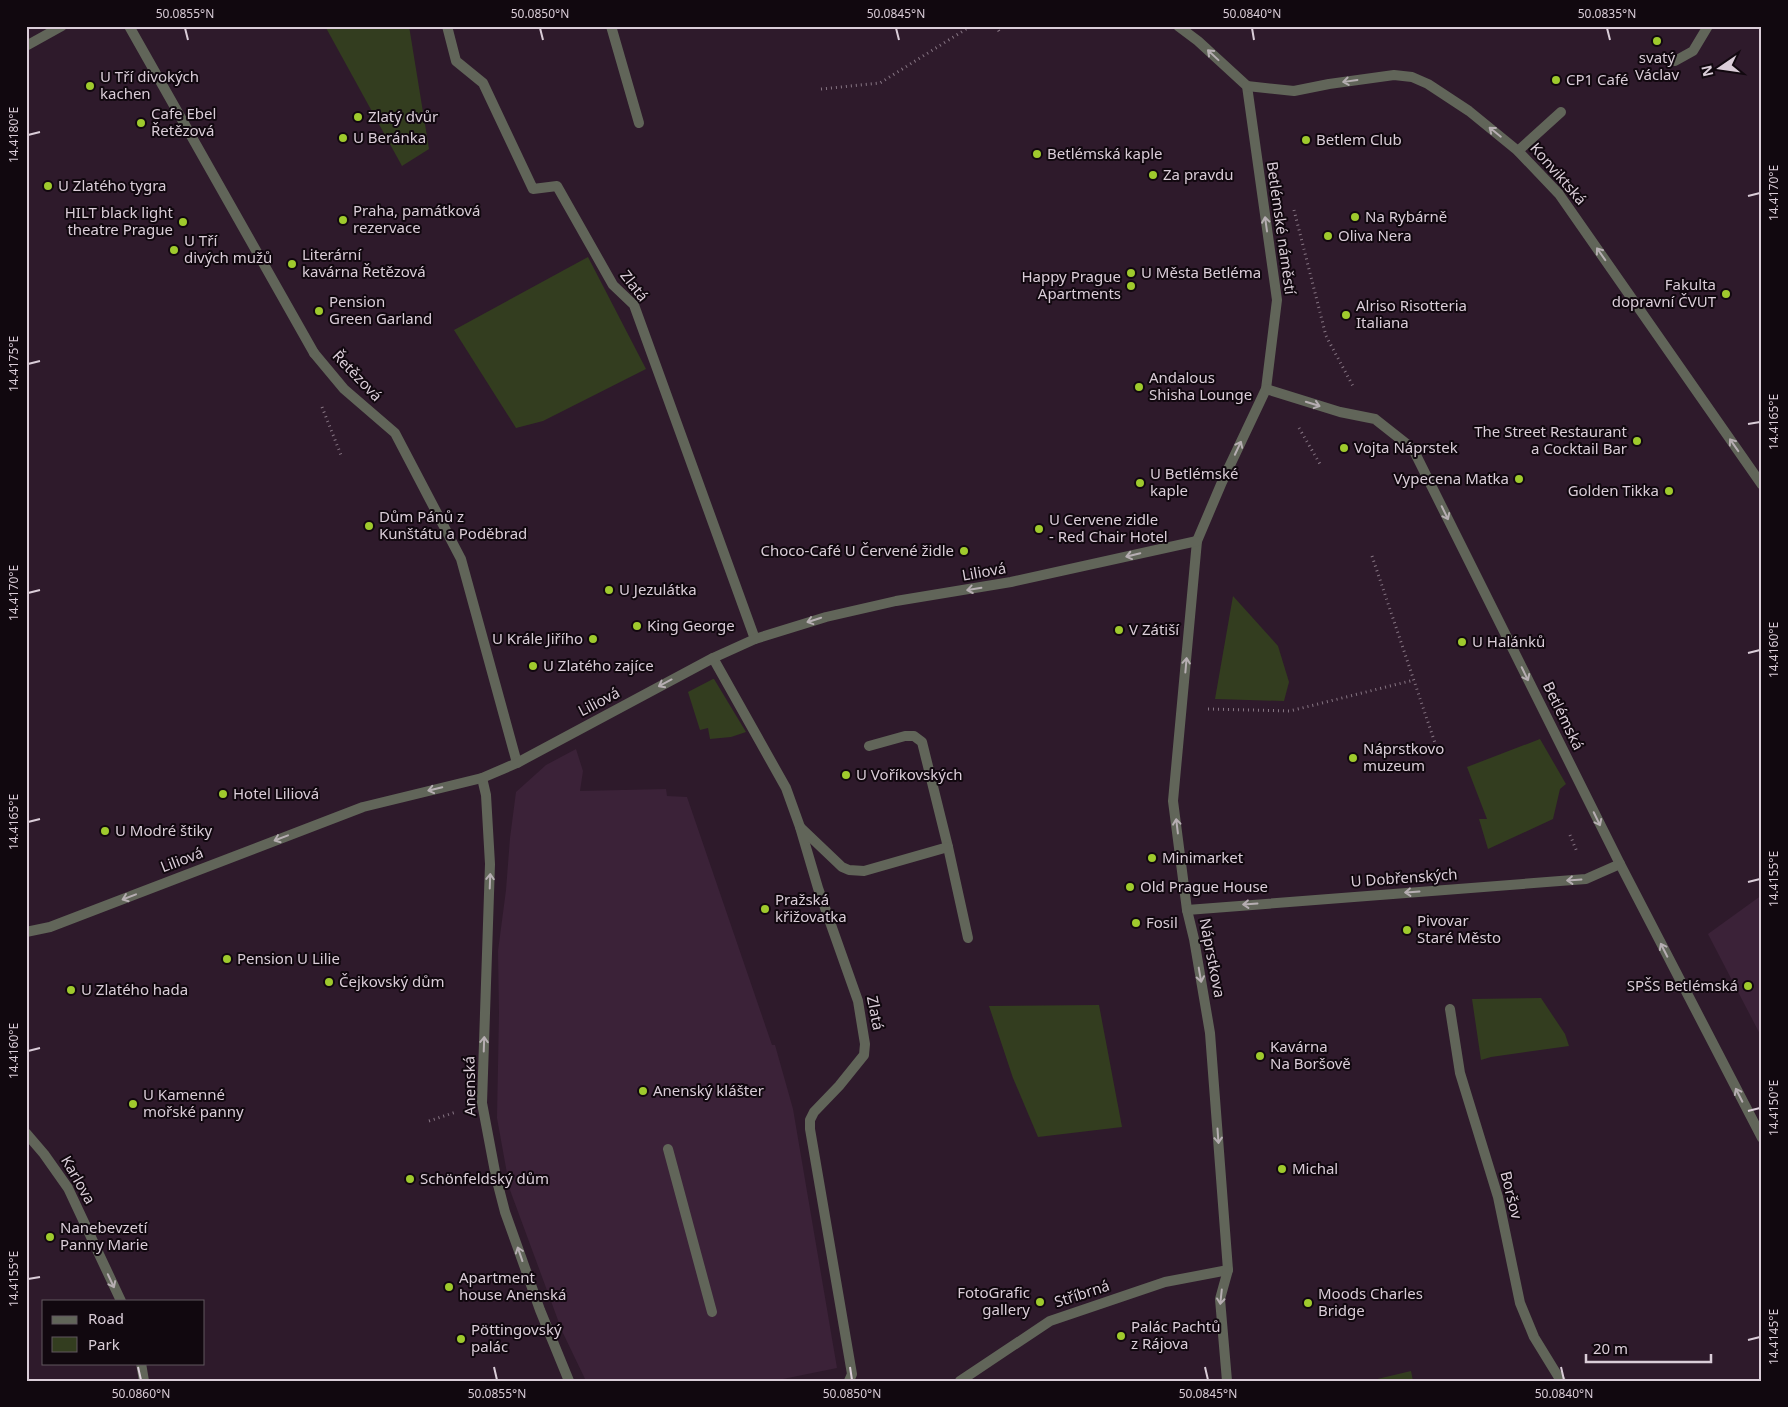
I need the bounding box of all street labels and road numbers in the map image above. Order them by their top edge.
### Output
street label: Konviktská [1526,138,1591,209]
street label: Betlémské náměstí [1263,160,1301,297]
street label: Zlatá [616,266,653,305]
street label: Řetězová [329,346,387,405]
street label: Liliová [960,557,1007,585]
street label: Betlémská [1539,678,1589,753]
street label: Liliová [574,682,623,720]
street label: Liliová [157,842,206,876]
street label: U Dobřenských [1350,863,1458,891]
street label: Náprstkova [1195,916,1230,999]
street label: Zlatá [863,994,889,1032]
street label: Anenská [458,1056,480,1116]
street label: Karlova [57,1152,101,1207]
street label: Boršov [1496,1169,1528,1221]
street label: Stříbrná [1052,1275,1112,1311]

